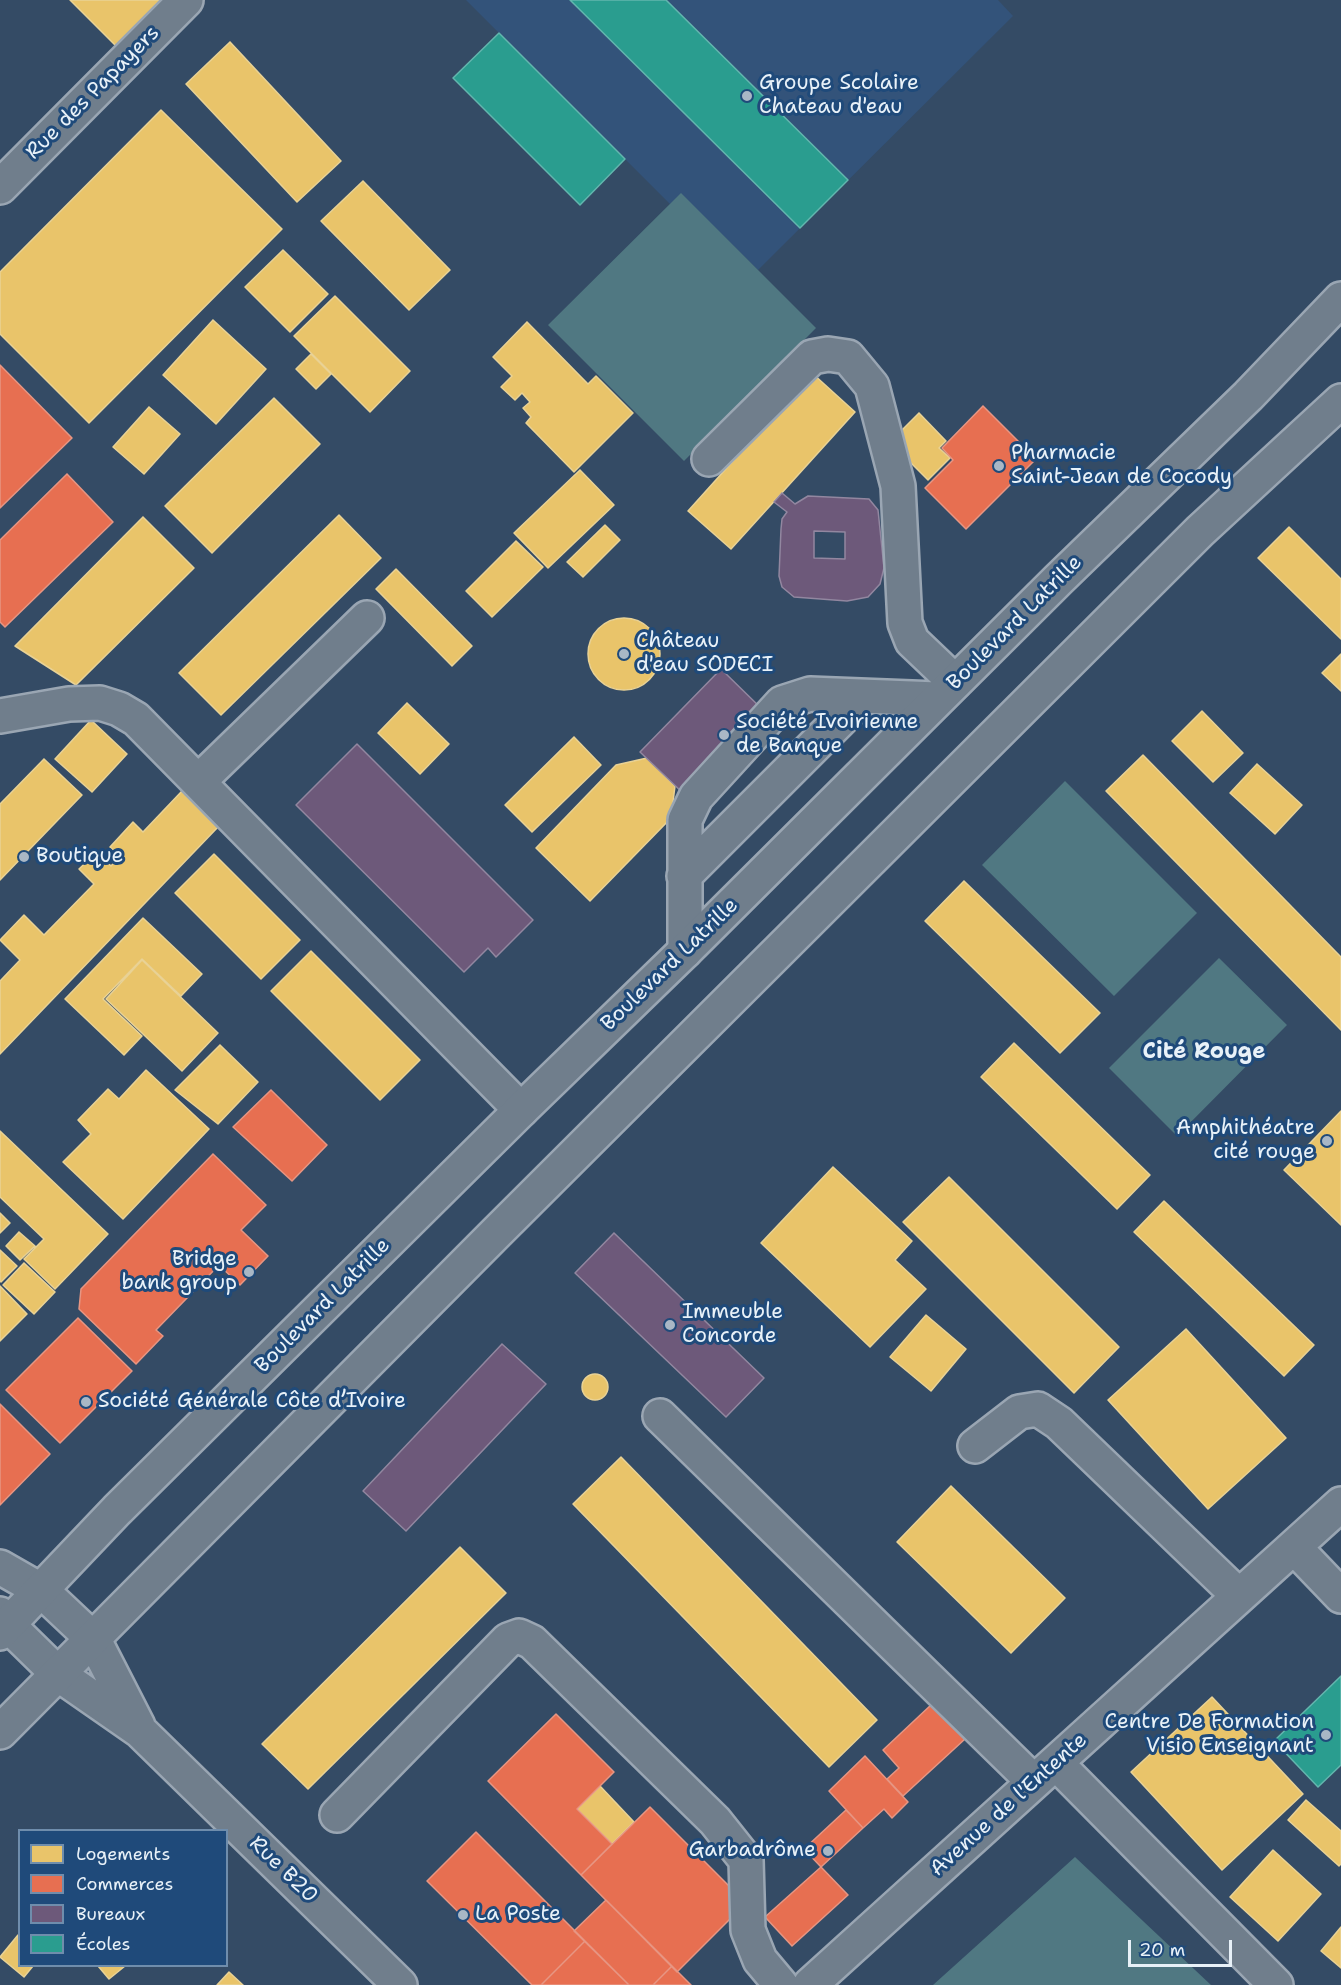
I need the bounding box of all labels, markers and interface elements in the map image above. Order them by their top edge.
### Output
street label: Rue des Papayers [21,21,165,165]
place label: Groupe Scolaire Chateau d'eau [759,71,919,121]
marker: Groupe Scolaire Chateau d'eau [740,89,754,103]
place label: Pharmacie Saint-Jean de Cocody [1011,441,1232,491]
marker: Pharmacie Saint-Jean de Cocody [992,459,1006,473]
street label: Boulevard Latrille [942,550,1088,696]
place label: Château d'eau SODECI [636,629,773,679]
marker: Château d'eau SODECI [617,647,631,661]
place label: Société Ivoirienne de Banque [736,710,918,760]
marker: Société Ivoirienne de Banque [717,728,731,742]
place label: Boutique [36,844,123,870]
marker: Boutique [17,850,31,864]
street label: Boulevard Latrille [596,893,744,1037]
district label: Cité Rouge [1143,1039,1265,1065]
place label: Amphithéatre cité rouge [1176,1116,1315,1166]
marker: Amphithéatre cité rouge [1320,1134,1334,1148]
street label: Boulevard Latrille [250,1233,396,1379]
place label: Bridge bank group [122,1247,237,1297]
marker: Bridge bank group [242,1265,256,1279]
place label: Immeuble Concorde [682,1300,783,1350]
marker: Immeuble Concorde [663,1318,677,1332]
place label: Société Générale Côte d’Ivoire [98,1389,406,1415]
marker: Société Générale Côte d’Ivoire [79,1395,93,1409]
place label: Centre De Formation Visio Enseignant [1104,1710,1314,1760]
street label: Avenue de l'Entente [925,1728,1093,1882]
marker: Centre De Formation Visio Enseignant [1319,1728,1333,1742]
legend [18,1829,228,1967]
street label: Rue B20 [244,1831,322,1909]
place label: Garbadrôme [688,1838,816,1864]
text: Logements [76,1842,170,1866]
marker: Garbadrôme [821,1844,835,1858]
text: Commerces [76,1872,173,1896]
text: Bureaux [76,1902,145,1926]
place label: La Poste [475,1902,561,1928]
marker: La Poste [456,1908,470,1922]
scale bar [1131,1928,1234,1966]
text: Écoles [76,1932,130,1956]
text: 20 m [1139,1938,1185,1962]

